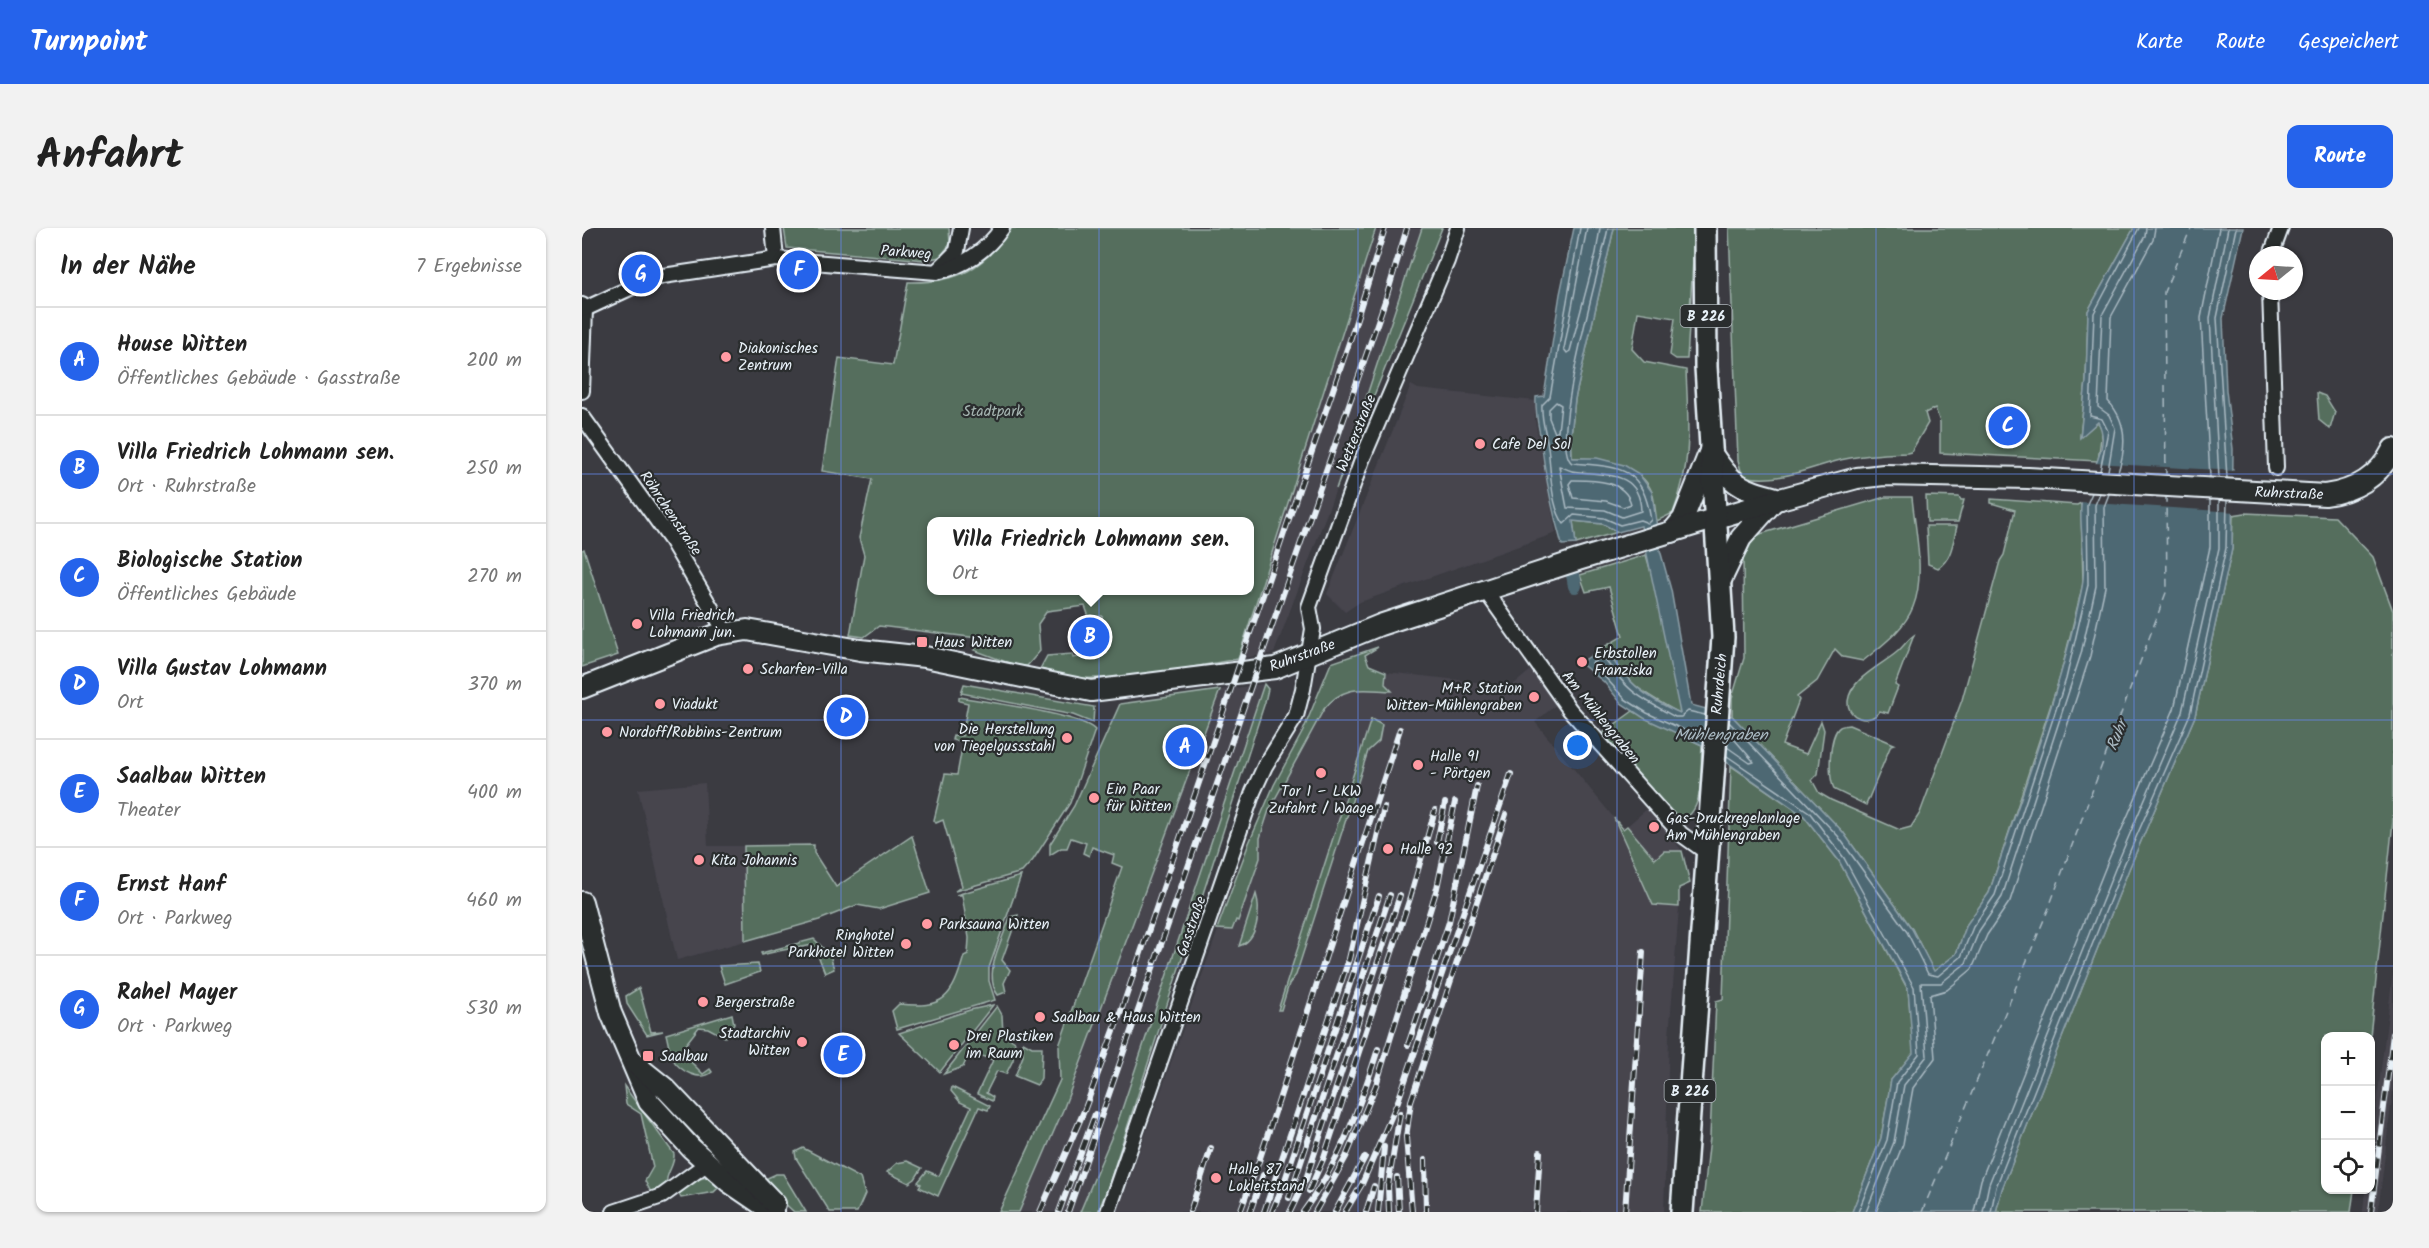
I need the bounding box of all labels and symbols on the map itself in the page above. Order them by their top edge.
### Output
street label: Parkweg [880,239,932,267]
north arrow [2249,246,2303,300]
pin: F [780,248,818,292]
pin: G [622,252,660,296]
road number: B 226 [1680,305,1732,327]
place label: Diakonisches Zentrum [738,337,819,378]
marker: Diakonisches Zentrum [719,350,733,364]
street label: Wetterstraße [1331,391,1383,476]
park label: Stadtpark [963,400,1024,424]
pin: C [1988,404,2028,448]
place label: Cafe Del Sol [1492,433,1571,457]
marker: Cafe Del Sol [1473,437,1487,451]
street label: Röhrchenstraße [633,466,708,561]
street label: Ruhrstraße [2254,481,2324,507]
place label: Villa Friedrich Lohmann jun. [649,604,736,645]
pin: B [1070,614,1110,660]
marker: Villa Friedrich Lohmann jun. [630,617,644,631]
place label: Haus Witten [934,631,1012,655]
street label: Ruhrstraße [1266,633,1339,679]
marker: Haus Witten [915,635,929,649]
place label: Erbstollen Franziska [1594,642,1657,683]
street label: Ruhrdeich [1705,652,1735,716]
marker: Erbstollen Franziska [1575,655,1589,669]
place label: Scharfen-Villa [760,658,848,682]
marker: Scharfen-Villa [741,662,755,676]
street label: Am Mühlengraben [1555,666,1646,770]
place label: M+R Station Witten-Mühlengraben [1386,677,1522,718]
marker: M+R Station Witten-Mühlengraben [1527,690,1541,704]
place label: Viadukt [672,693,718,717]
pin: D [826,694,866,740]
marker: Viadukt [653,697,667,711]
water label: Ruhr [2100,713,2136,755]
place label: Die Herstellung von Tiegelgussstahl [934,718,1055,759]
place label: Nordoff/Robbins-Zentrum [619,721,782,745]
water label: Mühlengraben [1674,723,1769,748]
pin: A [1166,724,1204,770]
marker: Nordoff/Robbins-Zentrum [600,725,614,739]
marker: Die Herstellung von Tiegelgussstahl [1060,731,1074,745]
your location [1563,731,1592,760]
place label: Halle 91 - Pörtgen [1430,745,1490,786]
marker: Halle 91 - Pörtgen [1411,758,1425,772]
marker: Tor 1 – LKW Zufahrt / Waage [1314,766,1328,780]
place label: Ein Paar für Witten [1106,778,1171,819]
place label: Tor 1 – LKW Zufahrt / Waage [1268,780,1374,821]
marker: Ein Paar für Witten [1087,791,1101,805]
place label: Gas-Druckregelanlage Am Mühlengraben [1666,807,1800,848]
marker: Gas-Druckregelanlage Am Mühlengraben [1647,820,1661,834]
place label: Halle 92 [1400,838,1453,862]
marker: Halle 92 [1381,842,1395,856]
place label: Kita Johannis [711,849,798,873]
marker: Kita Johannis [692,853,706,867]
street label: Gasstraße [1170,893,1214,960]
place label: Parksauna Witten [939,913,1050,937]
marker: Parksauna Witten [920,917,934,931]
place label: Ringhotel Parkhotel Witten [788,924,894,965]
marker: Ringhotel Parkhotel Witten [899,937,913,951]
place label: Bergerstraße [715,991,795,1015]
marker: Bergerstraße [696,995,710,1009]
place label: Saalbau & Haus Witten [1052,1006,1201,1030]
marker: Saalbau & Haus Witten [1033,1010,1047,1024]
place label: Stadtarchiv Witten [719,1022,791,1063]
place label: Drei Plastiken im Raum [966,1025,1053,1066]
pin: E [824,1032,862,1078]
marker: Stadtarchiv Witten [795,1035,809,1049]
marker: Drei Plastiken im Raum [947,1038,961,1052]
place label: Saalbau [660,1045,708,1069]
marker: Saalbau [641,1049,655,1063]
road number: B 226 [1664,1080,1716,1102]
place label: Halle 87 - Lokleitstand [1228,1158,1305,1199]
marker: Halle 87 - Lokleitstand [1209,1171,1223,1185]

